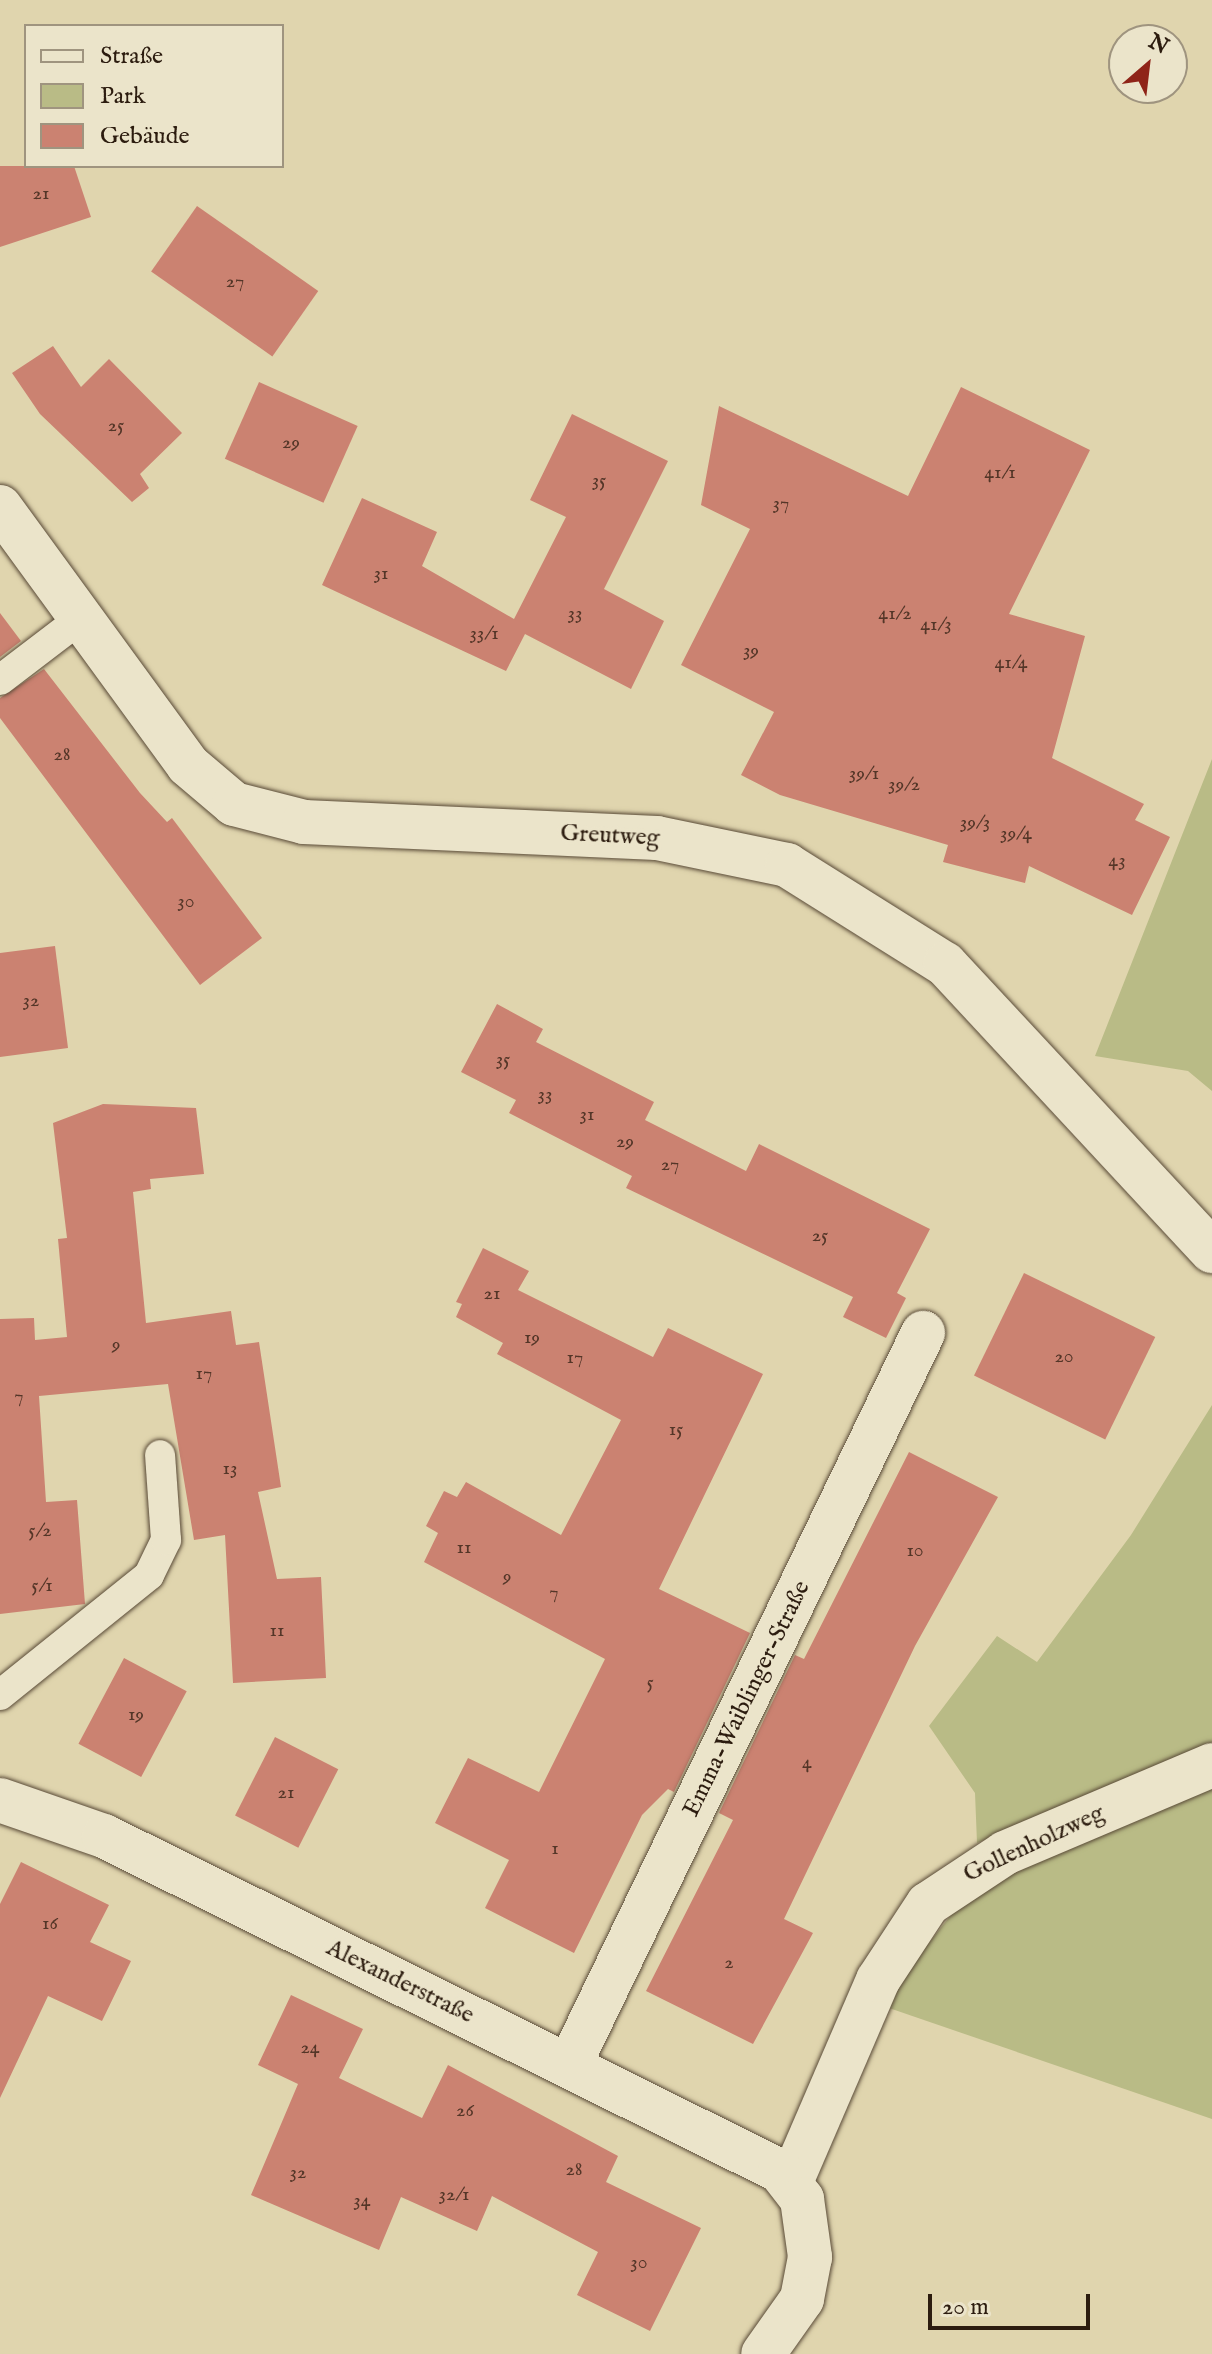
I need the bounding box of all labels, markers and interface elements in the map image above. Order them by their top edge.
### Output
legend [24,24,284,168]
north arrow [1108,24,1188,104]
text: N [1143,28,1173,61]
text: Straße [100,41,163,72]
text: Park [100,81,146,112]
text: Gebäude [100,121,190,152]
house number: 21 [33,181,49,205]
house number: 27 [226,269,244,293]
house number: 25 [108,413,124,437]
house number: 29 [282,430,300,454]
house number: 41/1 [984,460,1016,484]
house number: 35 [592,468,606,492]
house number: 37 [773,491,789,515]
house number: 31 [374,561,388,585]
house number: 33 [568,601,582,625]
house number: 41/2 [878,601,912,625]
house number: 41/3 [920,612,952,636]
house number: 33/1 [469,621,499,645]
house number: 39 [743,638,759,662]
house number: 41/4 [994,650,1028,674]
house number: 28 [53,742,71,766]
house number: 39/1 [849,761,879,785]
house number: 39/2 [888,772,920,796]
house number: 39/3 [960,810,990,834]
street label: Greutweg [560,819,660,853]
house number: 39/4 [1000,821,1032,845]
house number: 43 [1108,848,1126,872]
house number: 30 [177,889,195,913]
house number: 32 [23,988,39,1012]
house number: 35 [496,1047,510,1071]
house number: 33 [538,1082,552,1106]
house number: 31 [580,1102,594,1126]
house number: 29 [616,1129,634,1153]
house number: 27 [661,1152,679,1176]
house number: 25 [812,1223,828,1247]
house number: 21 [484,1281,500,1305]
house number: 19 [524,1325,540,1349]
house number: 9 [112,1332,120,1356]
house number: 20 [1054,1344,1074,1368]
house number: 17 [567,1345,583,1369]
house number: 17 [196,1361,212,1385]
house number: 7 [14,1384,24,1408]
house number: 15 [669,1417,683,1441]
house number: 13 [223,1456,237,1480]
house number: 5/2 [28,1518,52,1542]
house number: 11 [457,1535,471,1559]
house number: 10 [906,1538,924,1562]
house number: 9 [503,1564,511,1588]
house number: 5/1 [31,1573,53,1597]
street label: Emma-Waiblinger-Straße [677,1576,817,1822]
house number: 7 [549,1580,559,1604]
house number: 11 [270,1618,284,1642]
house number: 5 [646,1670,654,1694]
house number: 19 [128,1702,144,1726]
house number: 4 [802,1750,812,1774]
house number: 21 [278,1780,294,1804]
street label: Gollenholzweg [959,1799,1109,1889]
house number: 1 [551,1836,559,1860]
house number: 16 [42,1911,58,1935]
street label: Alexanderstraße [322,1934,478,2030]
house number: 2 [724,1950,734,1974]
house number: 24 [300,2035,320,2059]
house number: 26 [456,2098,474,2122]
house number: 28 [565,2157,583,2181]
house number: 32 [290,2160,306,2184]
house number: 32/1 [438,2182,470,2206]
house number: 34 [353,2188,371,2212]
house number: 30 [630,2250,648,2274]
scale bar [932,2278,1094,2328]
text: 20 m [942,2292,989,2323]

